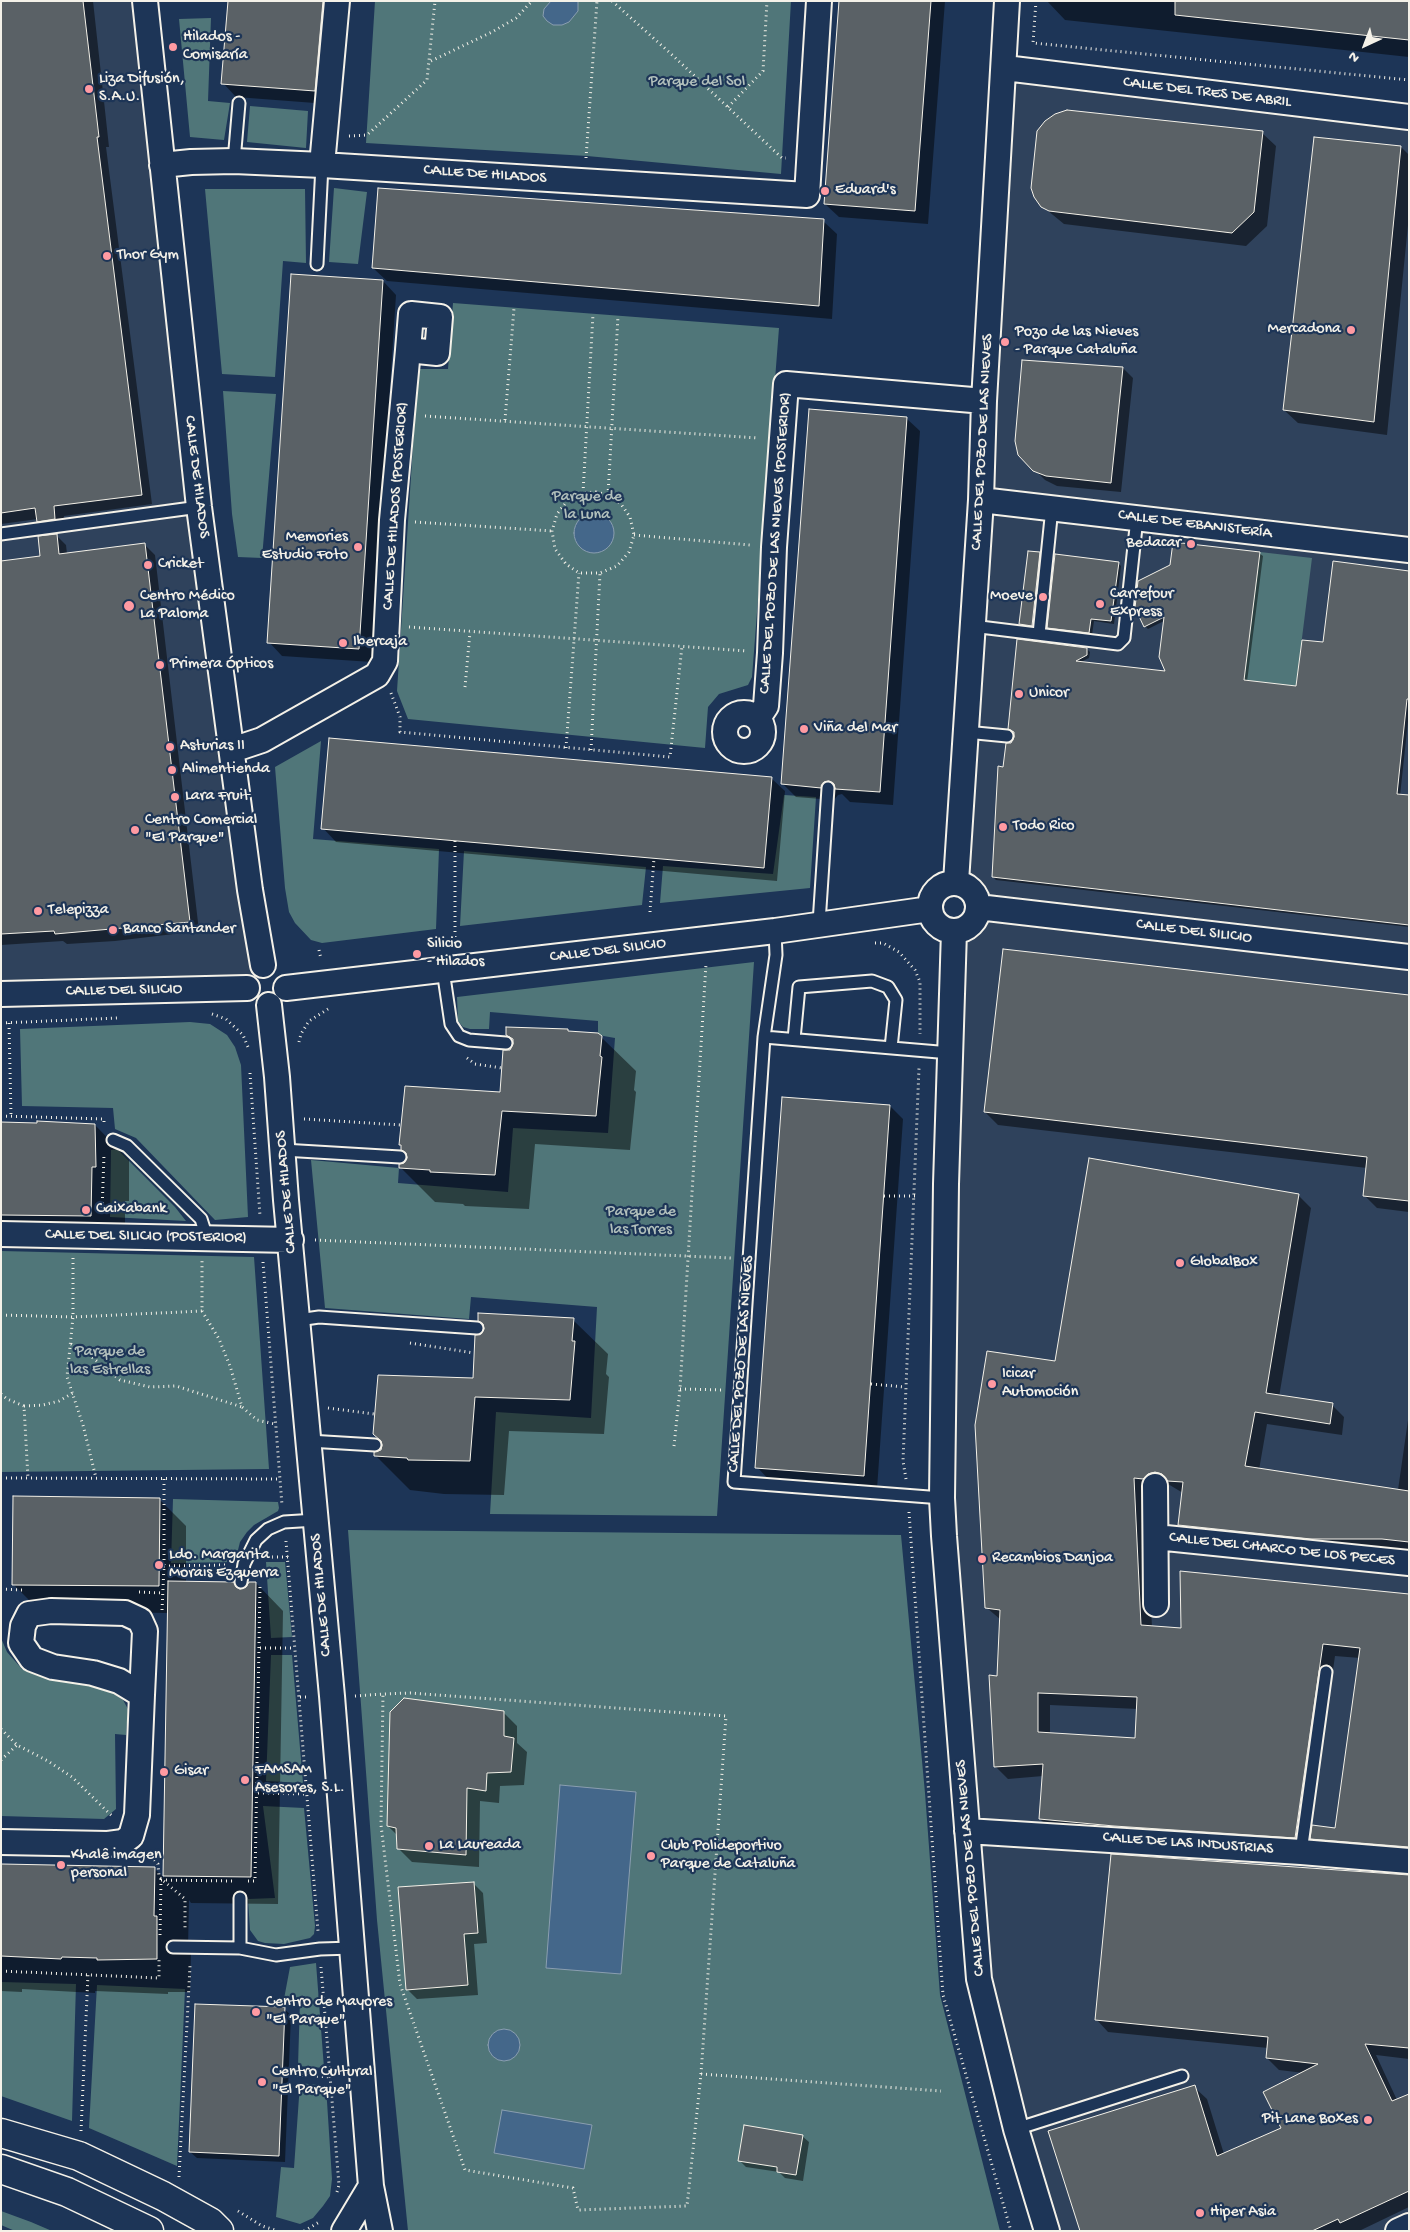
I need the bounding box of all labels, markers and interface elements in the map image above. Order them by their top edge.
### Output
north arrow [1340,20,1390,70]
place label: Hilados - Comisaría [183,28,248,66]
marker: Hilados - Comisaría [167,41,179,53]
text: N [1345,47,1364,66]
place label: Liza Difusión, S.A.U. [99,70,185,108]
park label: Parque del Sol [649,73,745,93]
street label: CALLE DEL TRES DE ABRIL [1122,73,1292,113]
marker: Liza Difusión, S.A.U. [83,83,95,95]
street label: CALLE DE HILADOS [423,161,547,189]
place label: Eduard's [835,181,896,201]
marker: Eduard's [819,185,831,197]
place label: Thor Gym [117,246,179,266]
marker: Thor Gym [101,250,113,262]
place label: Mercadona [1267,320,1341,340]
place label: Pozo de las Nieves - Parque Cataluña [1015,323,1138,361]
marker: Mercadona [1345,324,1357,336]
street label: CALLE DEL POZO DE LAS NIEVES [968,333,998,551]
marker: Pozo de las Nieves - Parque Cataluña [999,336,1011,348]
street label: CALLE DEL POZO DE LAS NIEVES (POSTERIOR) [756,392,796,694]
street label: CALLE DE HILADOS (POSTERIOR) [379,401,413,611]
street label: CALLE DE HILADOS [179,415,213,539]
park label: Parque de la Luna [552,488,622,526]
street label: CALLE DE EBANISTERÍA [1117,506,1273,544]
place label: Memories Estudio Foto [262,528,348,566]
place label: Bedacar [1126,534,1181,554]
marker: Bedacar [1185,538,1197,550]
marker: Memories Estudio Foto [352,541,364,553]
place label: Cricket [158,555,203,575]
marker: Cricket [142,559,154,571]
place label: Carrefour Express [1110,585,1174,623]
place label: Centro Médico La Paloma [140,587,235,625]
place label: Moeve [990,587,1033,607]
marker: Moeve [1037,591,1049,603]
marker: Carrefour Express [1094,598,1106,610]
marker: Centro Médico La Paloma [122,599,136,613]
place label: Ibercaja [353,633,407,653]
marker: Ibercaja [337,637,349,649]
place label: Primera Ópticos [170,655,273,675]
marker: Primera Ópticos [154,659,166,671]
place label: Unicor [1029,684,1069,704]
marker: Unicor [1013,688,1025,700]
place label: Viña del Mar [814,719,897,739]
marker: Viña del Mar [798,723,810,735]
place label: Asturias II [180,737,245,757]
marker: Asturias II [164,741,176,753]
place label: Alimentienda [182,760,270,780]
marker: Alimentienda [166,764,178,776]
place label: Lara Fruit [185,787,249,807]
marker: Lara Fruit [169,791,181,803]
place label: Centro Comercial "El Parque" [145,811,257,849]
place label: Todo Rico [1013,817,1075,837]
marker: Todo Rico [997,821,1009,833]
marker: Centro Comercial "El Parque" [129,824,141,836]
place label: Telepizza [48,901,109,921]
marker: Telepizza [32,905,44,917]
street label: CALLE DEL SILICIO [1135,915,1253,949]
place label: Banco Santander [123,920,235,940]
marker: Banco Santander [107,924,119,936]
street label: CALLE DEL SILICIO [549,934,667,968]
place label: Silicio - Hilados [427,935,484,973]
marker: Silicio - Hilados [411,948,423,960]
street label: CALLE DEL SILICIO [65,980,183,1002]
street label: CALLE DE HILADOS [272,1130,302,1254]
place label: Caixabank [96,1200,166,1220]
park label: Parque de las Torres [606,1203,676,1241]
marker: Caixabank [80,1204,92,1216]
street label: CALLE DEL SILICIO (POSTERIOR) [45,1226,247,1248]
place label: GlobalBox [1190,1253,1258,1273]
street label: CALLE DEL POZO DE LAS NIEVES [725,1255,759,1473]
marker: GlobalBox [1174,1257,1186,1269]
park label: Parque de las Estrellas [70,1343,150,1381]
place label: Icicar Automoción [1002,1365,1078,1403]
marker: Icicar Automoción [986,1378,998,1390]
street label: CALLE DEL CHARCO DE LOS PECES [1168,1529,1396,1571]
street label: CALLE DE HILADOS [307,1533,337,1657]
place label: Ldo. Margarita Morais Ezquerra [169,1546,279,1584]
place label: Recambios Danjoa [992,1549,1113,1569]
marker: Recambios Danjoa [976,1553,988,1565]
marker: Ldo. Margarita Morais Ezquerra [153,1559,165,1571]
street label: CALLE DEL POZO DE LAS NIEVES [952,1759,990,1977]
place label: FAMSAM Asesores, S.L. [255,1761,345,1799]
place label: Gisar [174,1762,208,1782]
marker: Gisar [158,1766,170,1778]
marker: FAMSAM Asesores, S.L. [239,1774,251,1786]
street label: CALLE DE LAS INDUSTRIAS [1102,1828,1274,1860]
place label: La Laureada [439,1836,521,1856]
place label: Club Polideportivo Parque de Cataluña [661,1837,795,1875]
marker: La Laureada [423,1840,435,1852]
place label: Khalê imagen personal [71,1846,162,1884]
marker: Club Polideportivo Parque de Cataluña [645,1850,657,1862]
marker: Khalê imagen personal [55,1859,67,1871]
place label: Centro de Mayores "El Parque" [266,1993,392,2031]
marker: Centro de Mayores "El Parque" [250,2006,262,2018]
place label: Centro Cultural "El Parque" [272,2063,373,2101]
marker: Centro Cultural "El Parque" [256,2076,268,2088]
place label: Pit Lane Boxes [1262,2110,1358,2130]
marker: Pit Lane Boxes [1362,2114,1374,2126]
place label: Hiper Asia [1210,2203,1276,2223]
marker: Hiper Asia [1194,2207,1206,2219]

